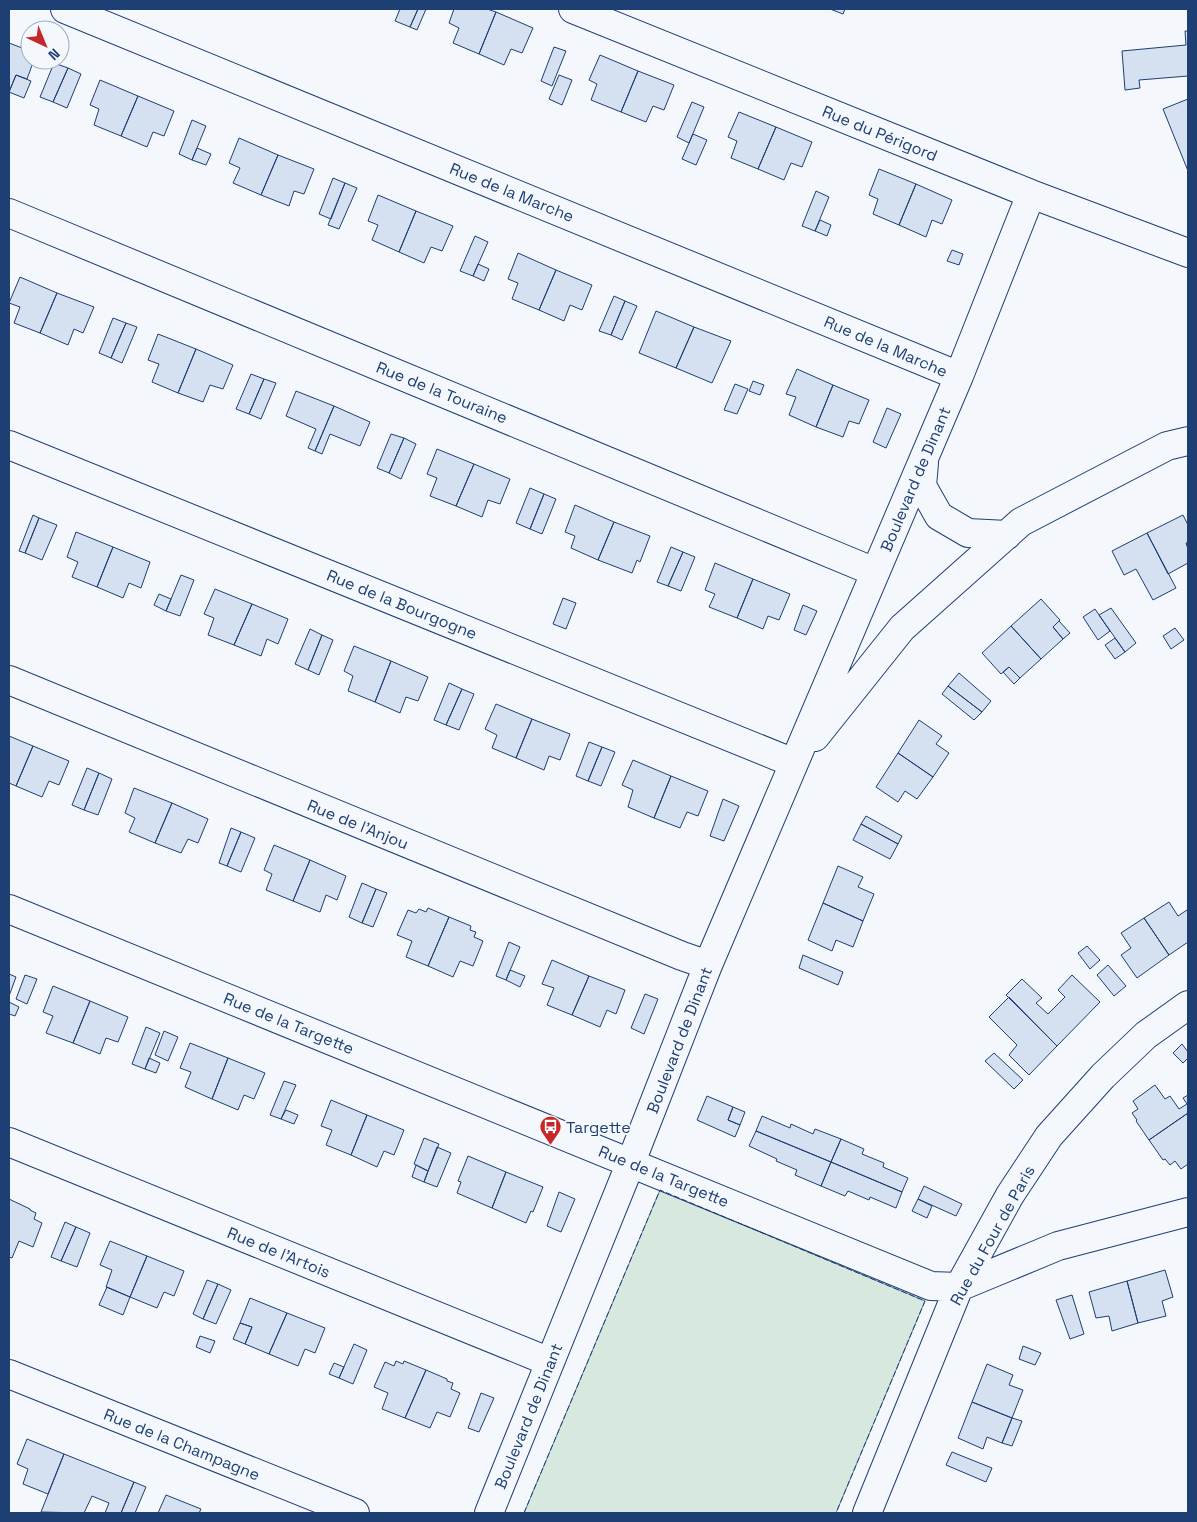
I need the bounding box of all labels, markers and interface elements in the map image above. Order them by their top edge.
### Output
north arrow [20,20,70,70]
text: N [44,45,64,64]
street label: Rue du Périgord [819,101,941,166]
street label: Rue de la Marche [447,158,577,227]
street label: Rue de la Marche [821,311,951,382]
street label: Rue de la Touraine [373,357,511,428]
street label: Boulevard de Dinant [875,404,955,555]
street label: Rue de la Bourgogne [324,565,480,644]
street label: Rue de l'Anjou [304,795,412,854]
street label: Boulevard de Dinant [642,964,717,1116]
street label: Rue de la Targette [220,988,357,1059]
bus stop icon: Targette [538,1115,562,1146]
place label: Targette [566,1117,631,1138]
street label: Rue de la Targette [595,1141,732,1212]
street label: Rue du Four de Paris [945,1162,1040,1309]
street label: Rue de l'Artois [224,1222,333,1283]
street label: Boulevard de Dinant [490,1340,567,1492]
street label: Rue de la Champagne [101,1404,263,1485]

